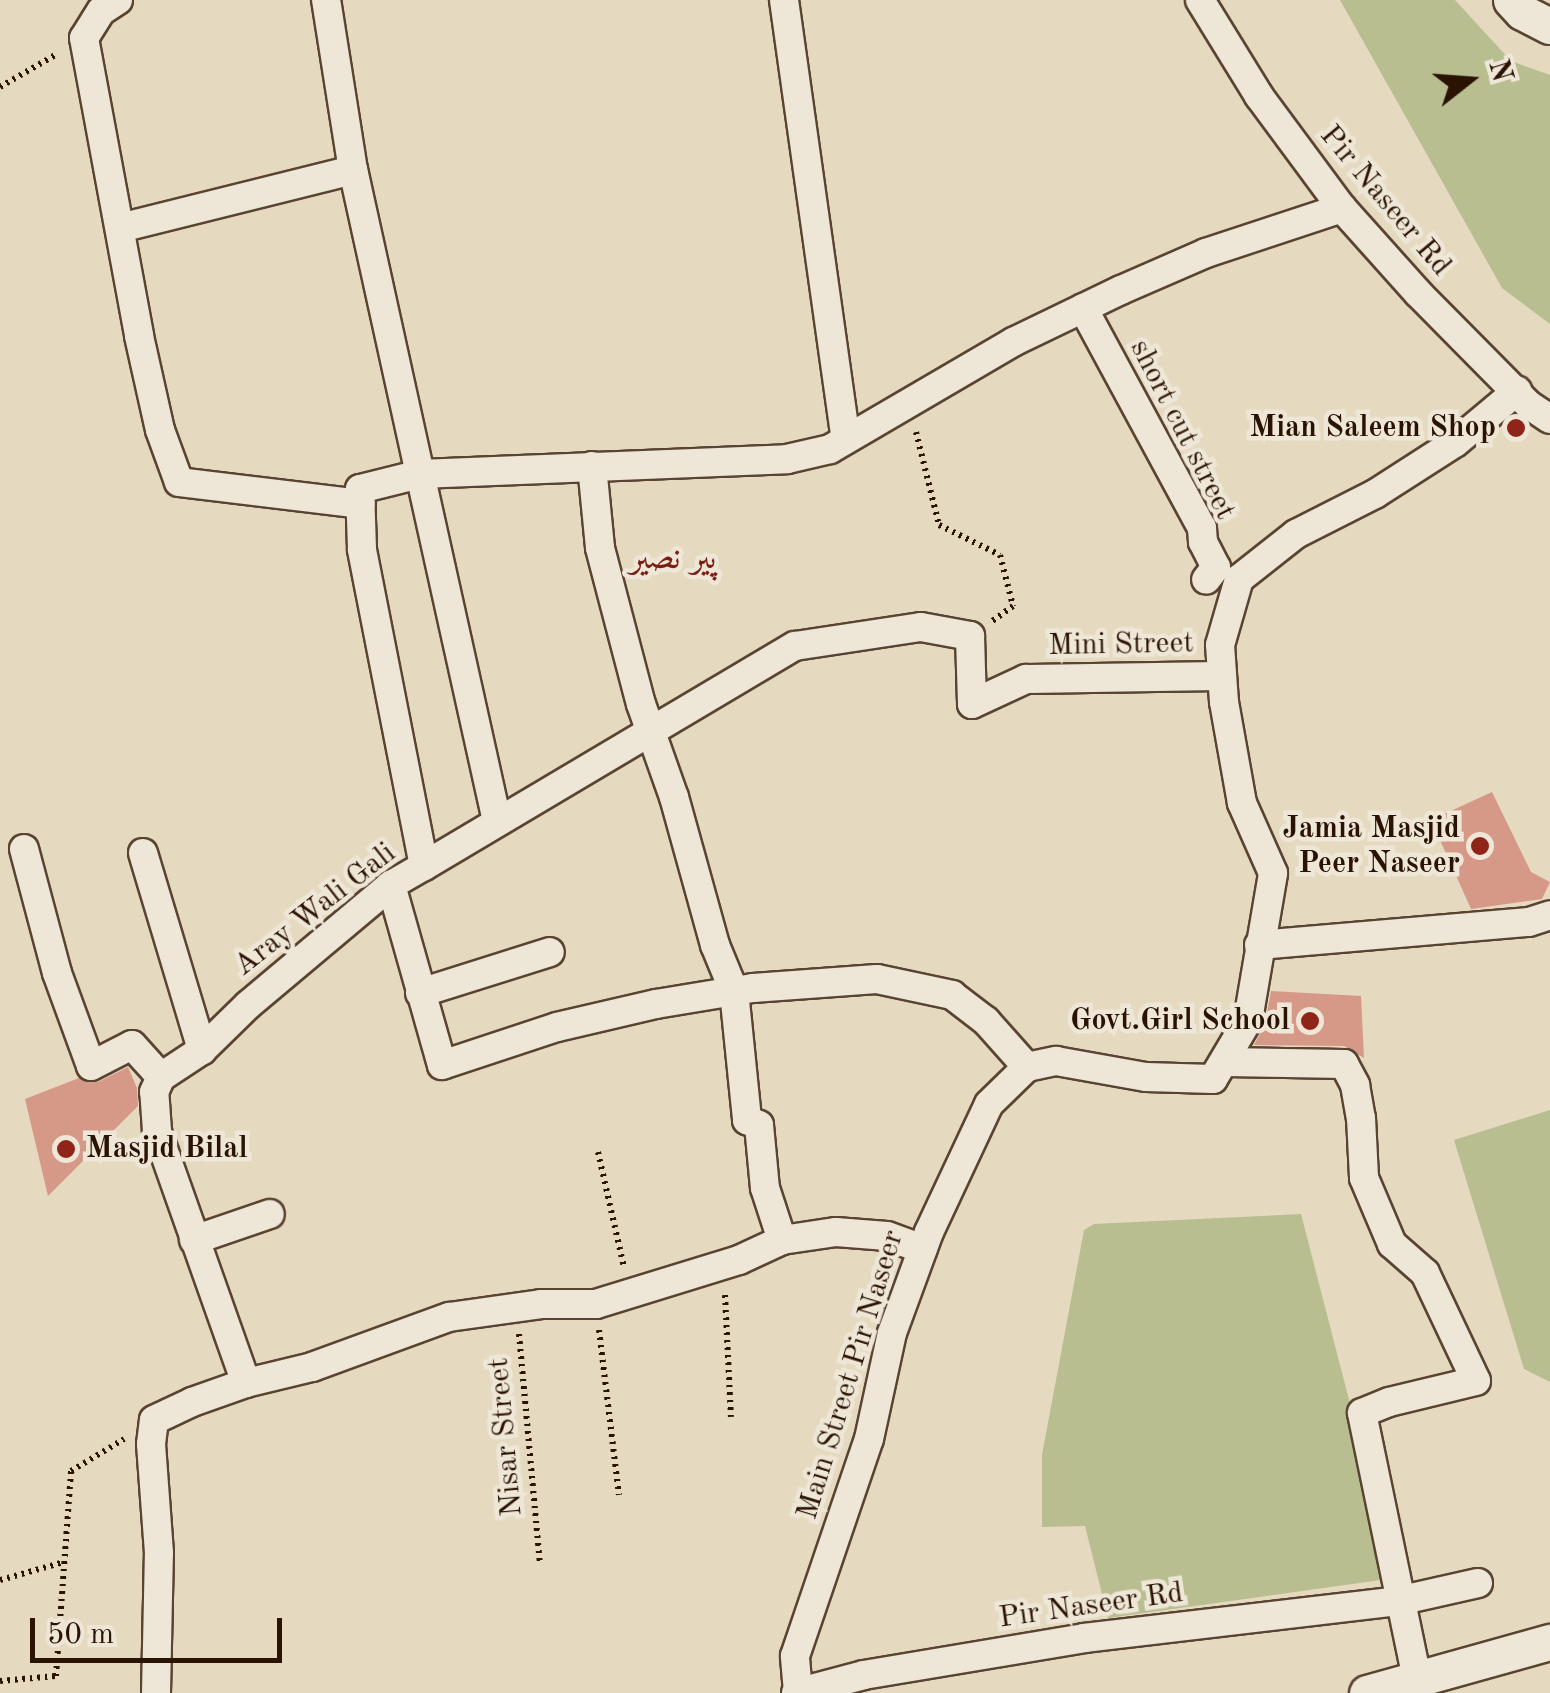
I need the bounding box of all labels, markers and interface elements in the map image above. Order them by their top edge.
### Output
north arrow [1420,30,1520,130]
text: N [1482,57,1515,86]
street label: Pir Naseer Rd [1312,118,1458,284]
street label: short cut street [1121,334,1243,526]
place label: Mian Saleem Shop [1249,410,1496,446]
marker: Mian Saleem Shop [1505,417,1527,439]
district label: پیر نصیر [630,538,716,580]
street label: Mini Street [1048,626,1194,664]
place label: Jamia Masjid Peer Naseer [1283,811,1460,882]
marker: Jamia Masjid Peer Naseer [1469,835,1491,857]
street label: Aray Wali Gali [227,836,403,984]
place label: Govt.Girl School [1070,1003,1290,1039]
marker: Govt.Girl School [1299,1010,1321,1032]
place label: Masjid Bilal [86,1131,248,1167]
marker: Masjid Bilal [55,1138,77,1160]
street label: Main Street Pir Naseer [790,1226,912,1524]
street label: Nisar Street [481,1356,531,1518]
street label: Pir Naseer Rd [997,1575,1185,1637]
scale bar [35,1598,288,1660]
text: 50 m [47,1620,114,1650]

